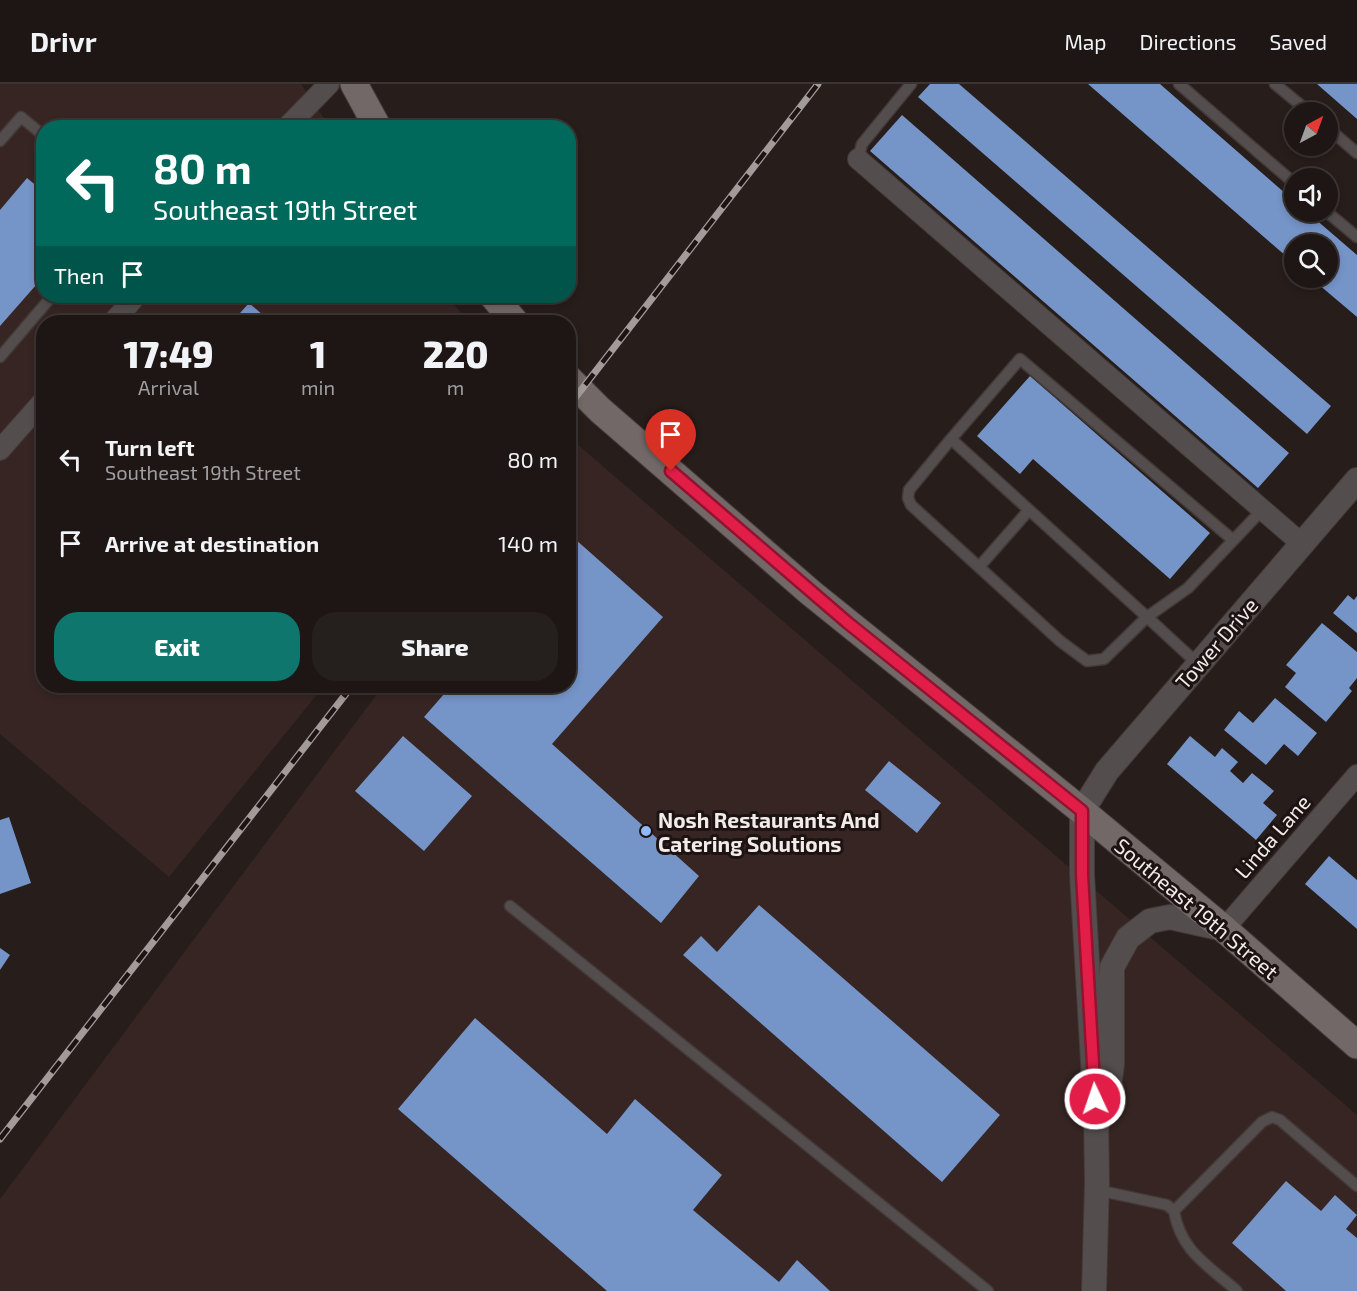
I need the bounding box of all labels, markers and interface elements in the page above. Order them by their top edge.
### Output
text: Drivr [30,24,97,58]
text: Map [1064,29,1107,54]
text: Directions [1140,29,1236,54]
text: Saved [1269,29,1327,54]
north arrow [1284,102,1338,156]
map controls [1284,102,1338,288]
text: 80 m [153,142,252,192]
icon: left [54,144,132,222]
button: sound [1284,168,1338,222]
text: Southeast 19th Street [153,193,417,225]
button: search [1284,234,1338,288]
icon: arrive [116,258,149,291]
text: Then [54,262,104,288]
text: 17:49 [123,332,214,375]
text: 1 [310,332,326,375]
text: 220 [423,332,488,375]
text: Arrival [138,375,199,399]
text: min [301,375,335,399]
text: m [447,375,464,399]
pin [645,409,696,471]
icon: arrive [654,418,687,451]
text: Turn left [105,434,194,460]
icon: left [54,443,87,476]
text: 80 m [507,446,558,472]
text: Southeast 19th Street [105,460,301,484]
icon: arrive [54,527,87,560]
text: Arrive at destination [105,530,319,556]
text: 140 m [498,530,558,556]
street label: Tower Drive [1170,592,1262,694]
button: Exit [54,612,300,681]
button: Share [312,612,558,681]
street label: Linda Lane [1229,789,1315,883]
place label: Nosh Restaurants And Catering Solutions [658,807,880,856]
marker: Nosh Restaurants And Catering Solutions [639,824,653,838]
street label: Southeast 19th Street [1110,832,1284,984]
position arrow [1063,1067,1127,1131]

